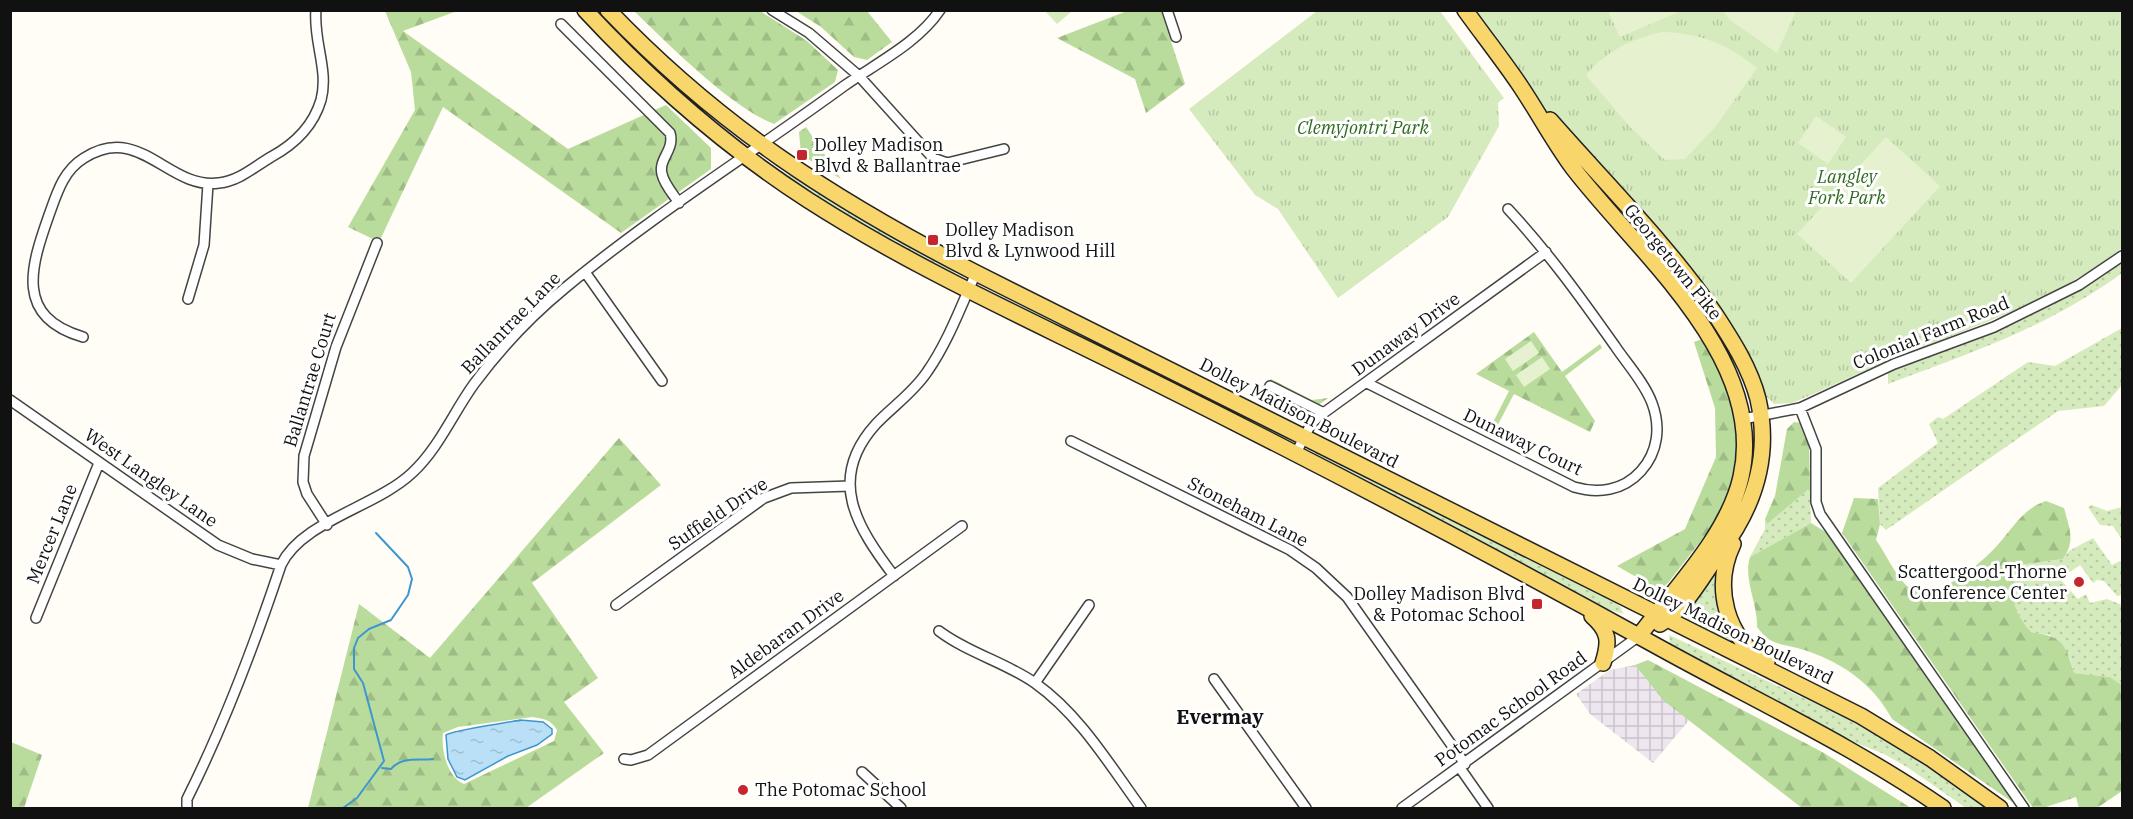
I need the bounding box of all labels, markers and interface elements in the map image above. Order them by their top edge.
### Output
park label: Clemyjontri Park [1297,116,1429,139]
place label: Dolley Madison Blvd & Ballantrae [814,133,961,177]
marker: Dolley Madison Blvd & Ballantrae [795,148,809,162]
park label: Langley Fork Park [1807,165,1886,209]
street label: Georgetown Pike [1619,199,1727,324]
place label: Dolley Madison Blvd & Lynwood Hill [945,218,1115,262]
marker: Dolley Madison Blvd & Lynwood Hill [926,233,940,247]
street label: Ballantrae Lane [456,267,565,379]
street label: Dunaway Drive [1347,287,1464,380]
street label: Colonial Farm Road [1849,291,2012,374]
street label: Ballantrae Court [278,310,341,450]
street label: Dolley Madison Boulevard [1196,352,1403,473]
street label: Dunaway Court [1460,403,1587,480]
street label: West Langley Lane [80,423,222,532]
street label: Stoneham Lane [1184,471,1312,552]
street label: Suffield Drive [664,472,772,555]
street label: Mercer Lane [21,480,82,587]
place label: Scattergood-Thorne Conference Center [1898,560,2067,604]
street label: Dolley Madison Boulevard [1629,572,1837,689]
marker: Scattergood-Thorne Conference Center [2072,575,2086,589]
place label: Dolley Madison Blvd & Potomac School [1353,582,1525,626]
street label: Aldebaran Drive [723,584,848,683]
marker: Dolley Madison Blvd & Potomac School [1530,597,1544,611]
street label: Potomac School Road [1430,646,1591,771]
district label: Evermay [1176,703,1264,730]
place label: The Potomac School [755,778,927,801]
marker: The Potomac School [736,783,750,797]

